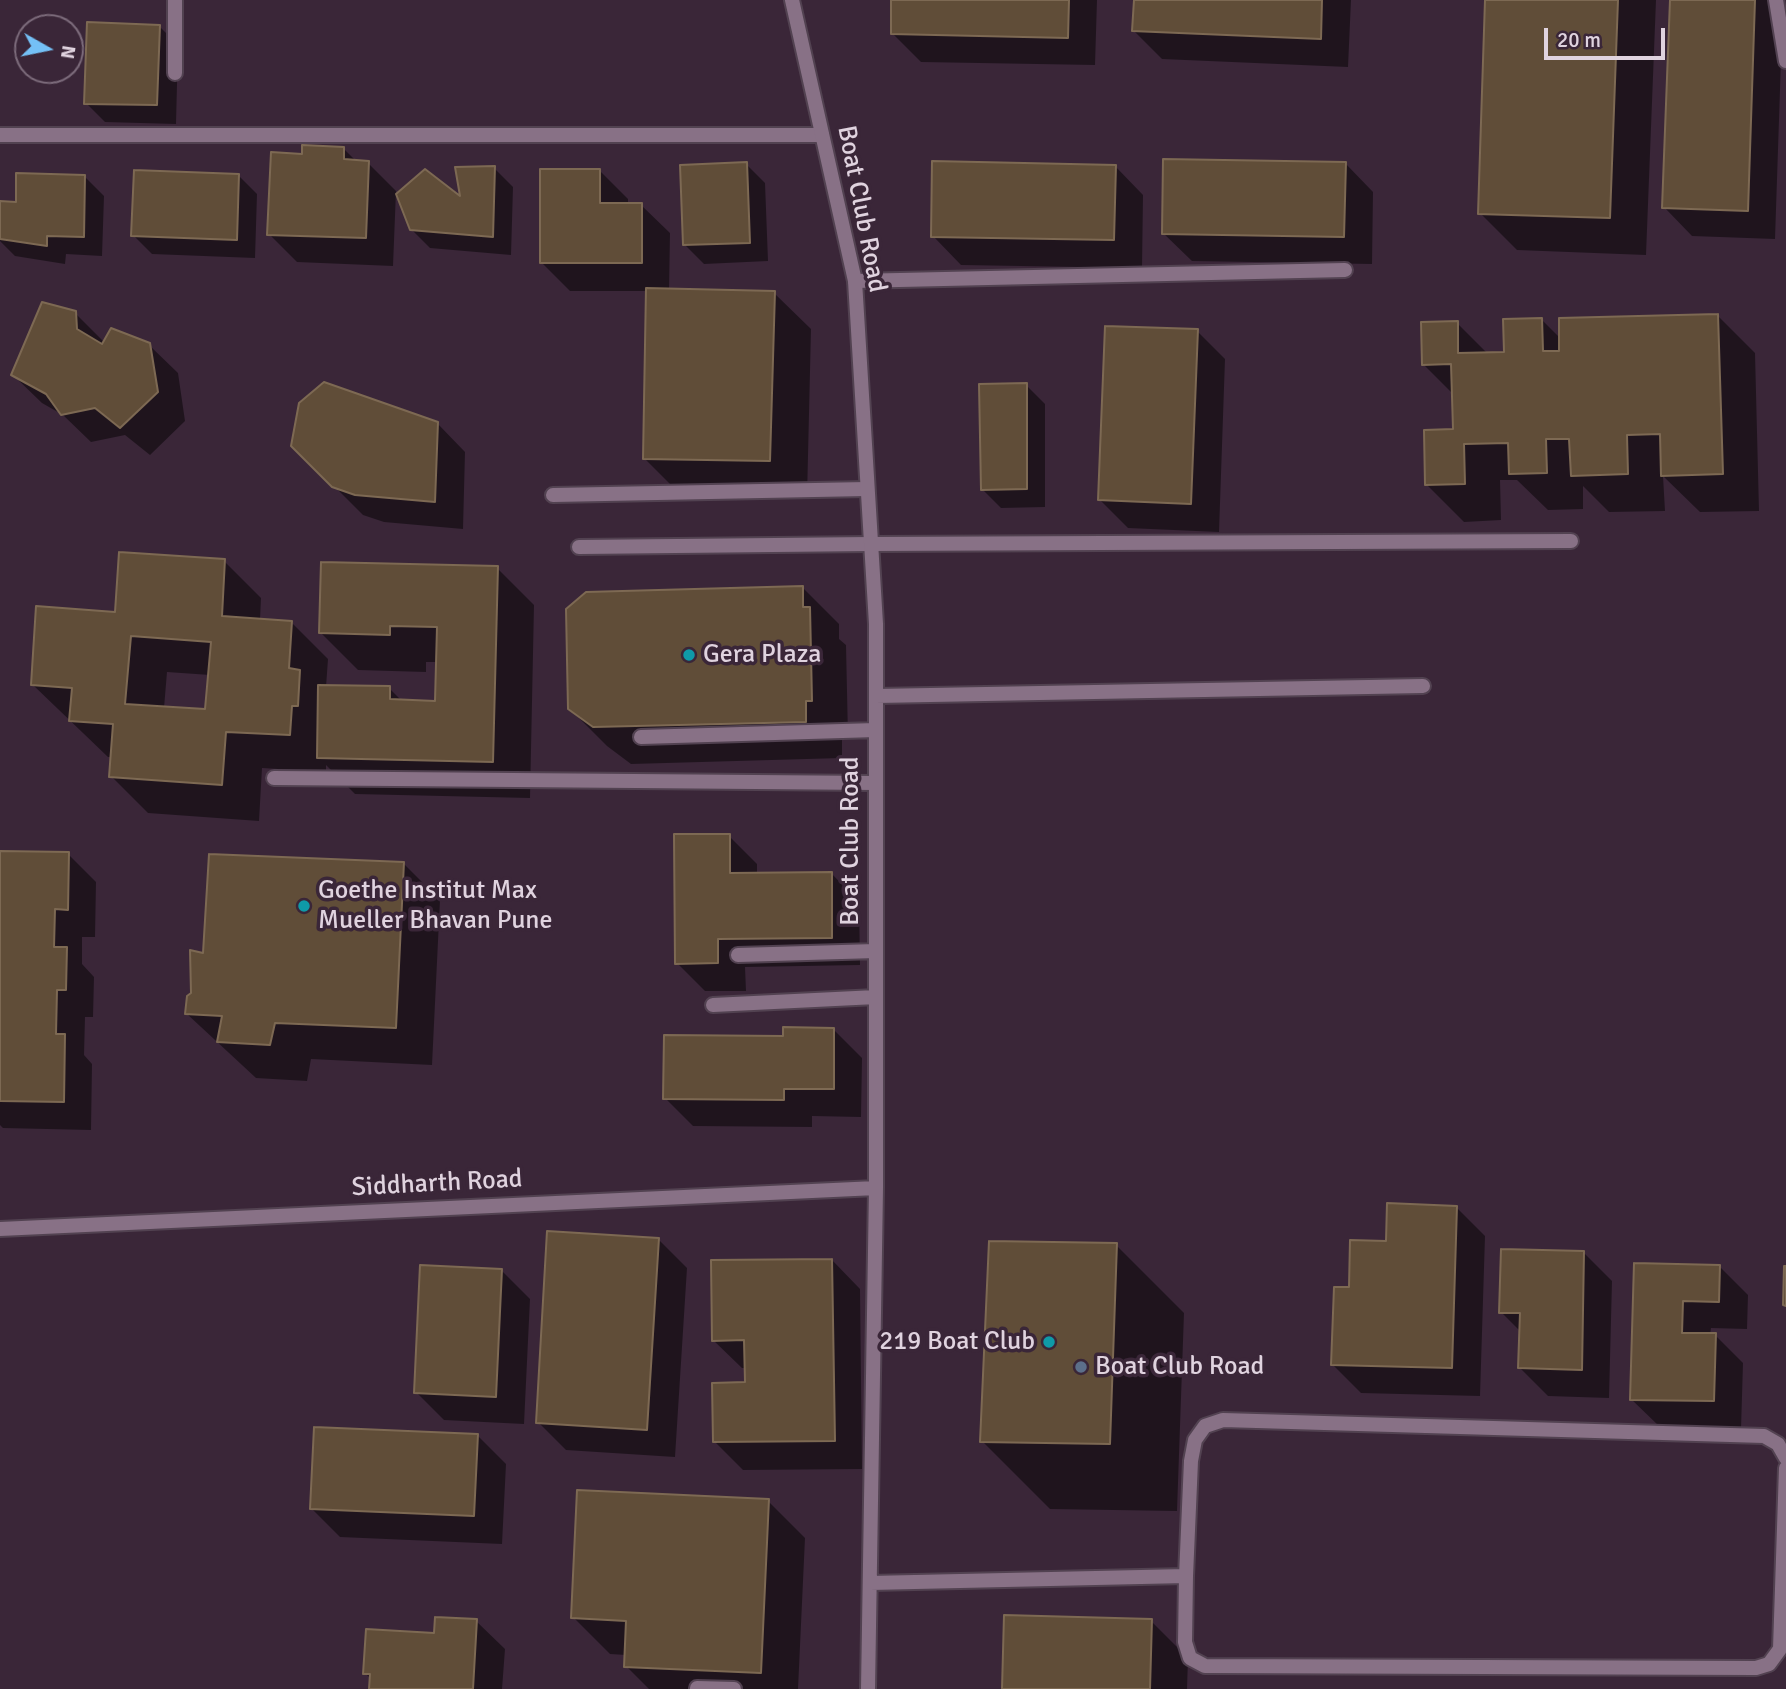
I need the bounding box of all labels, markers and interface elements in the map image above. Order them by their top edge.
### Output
north arrow [14,14,84,84]
scale bar [1548,14,1669,58]
text: 20 m [1557,27,1601,53]
text: N [55,44,81,60]
street label: Boat Club Road [830,123,892,295]
place label: Gera Plaza [703,639,821,671]
marker: Gera Plaza [681,647,697,663]
street label: Boat Club Road [835,756,867,926]
place label: Goethe Institut Max Mueller Bhavan Pune [318,875,553,936]
marker: Goethe Institut Max Mueller Bhavan Pune [296,898,312,914]
street label: Siddharth Road [351,1164,523,1204]
place label: 219 Boat Club [879,1326,1035,1358]
marker: 219 Boat Club [1041,1334,1057,1350]
place label: Boat Club Road [1095,1351,1264,1383]
marker: Boat Club Road [1073,1359,1089,1375]

